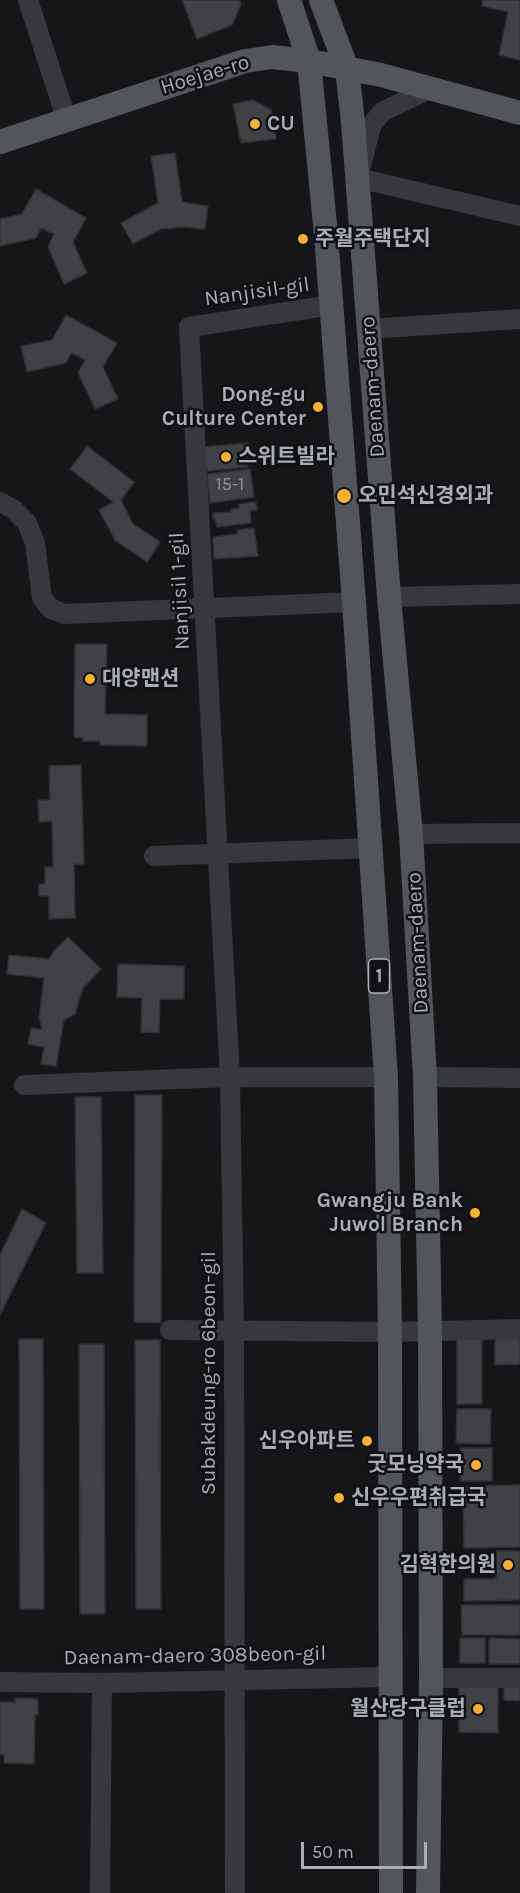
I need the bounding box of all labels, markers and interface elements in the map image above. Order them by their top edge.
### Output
street label: Hoejae-ro [158,50,252,100]
place label: CU [267,111,295,137]
marker: CU [248,117,262,131]
place label: 주월주택단지 [315,226,431,252]
marker: 주월주택단지 [296,232,310,246]
street label: Nanjisil-gil [203,272,311,312]
street label: Daenam-daero [356,316,390,458]
place label: Dong-gu Culture Center [162,382,306,432]
marker: Dong-gu Culture Center [311,400,325,414]
place label: 스위트빌라 [238,444,335,470]
marker: 스위트빌라 [219,450,233,464]
house number: 15-1 [216,474,244,496]
place label: 오민석신경외과 [358,483,493,509]
marker: 오민석신경외과 [335,487,353,505]
street label: Nanjisil 1-gil [164,532,196,650]
place label: 대양맨션 [102,666,179,692]
marker: 대양맨션 [83,672,97,686]
street label: Daenam-daero [402,872,434,1014]
road number: 1 [368,959,389,993]
place label: Gwangju Bank Juwol Branch [317,1188,463,1238]
marker: Gwangju Bank Juwol Branch [468,1206,482,1220]
street label: Subakdeung-ro 6beon-gil [196,1251,222,1495]
place label: 신우아파트 [258,1428,355,1454]
marker: 신우아파트 [360,1434,374,1448]
place label: 굿모닝약국 [367,1452,464,1478]
marker: 굿모닝약국 [469,1458,483,1472]
place label: 신우우편취급국 [351,1485,486,1511]
marker: 신우우편취급국 [332,1491,346,1505]
place label: 김혁한의원 [399,1552,496,1578]
marker: 김혁한의원 [501,1558,515,1572]
street label: Daenam-daero 308beon-gil [63,1641,327,1671]
place label: 월산당구클럽 [350,1696,466,1722]
marker: 월산당구클럽 [471,1702,485,1716]
scale bar [304,1830,430,1868]
text: 50 m [312,1841,354,1863]

